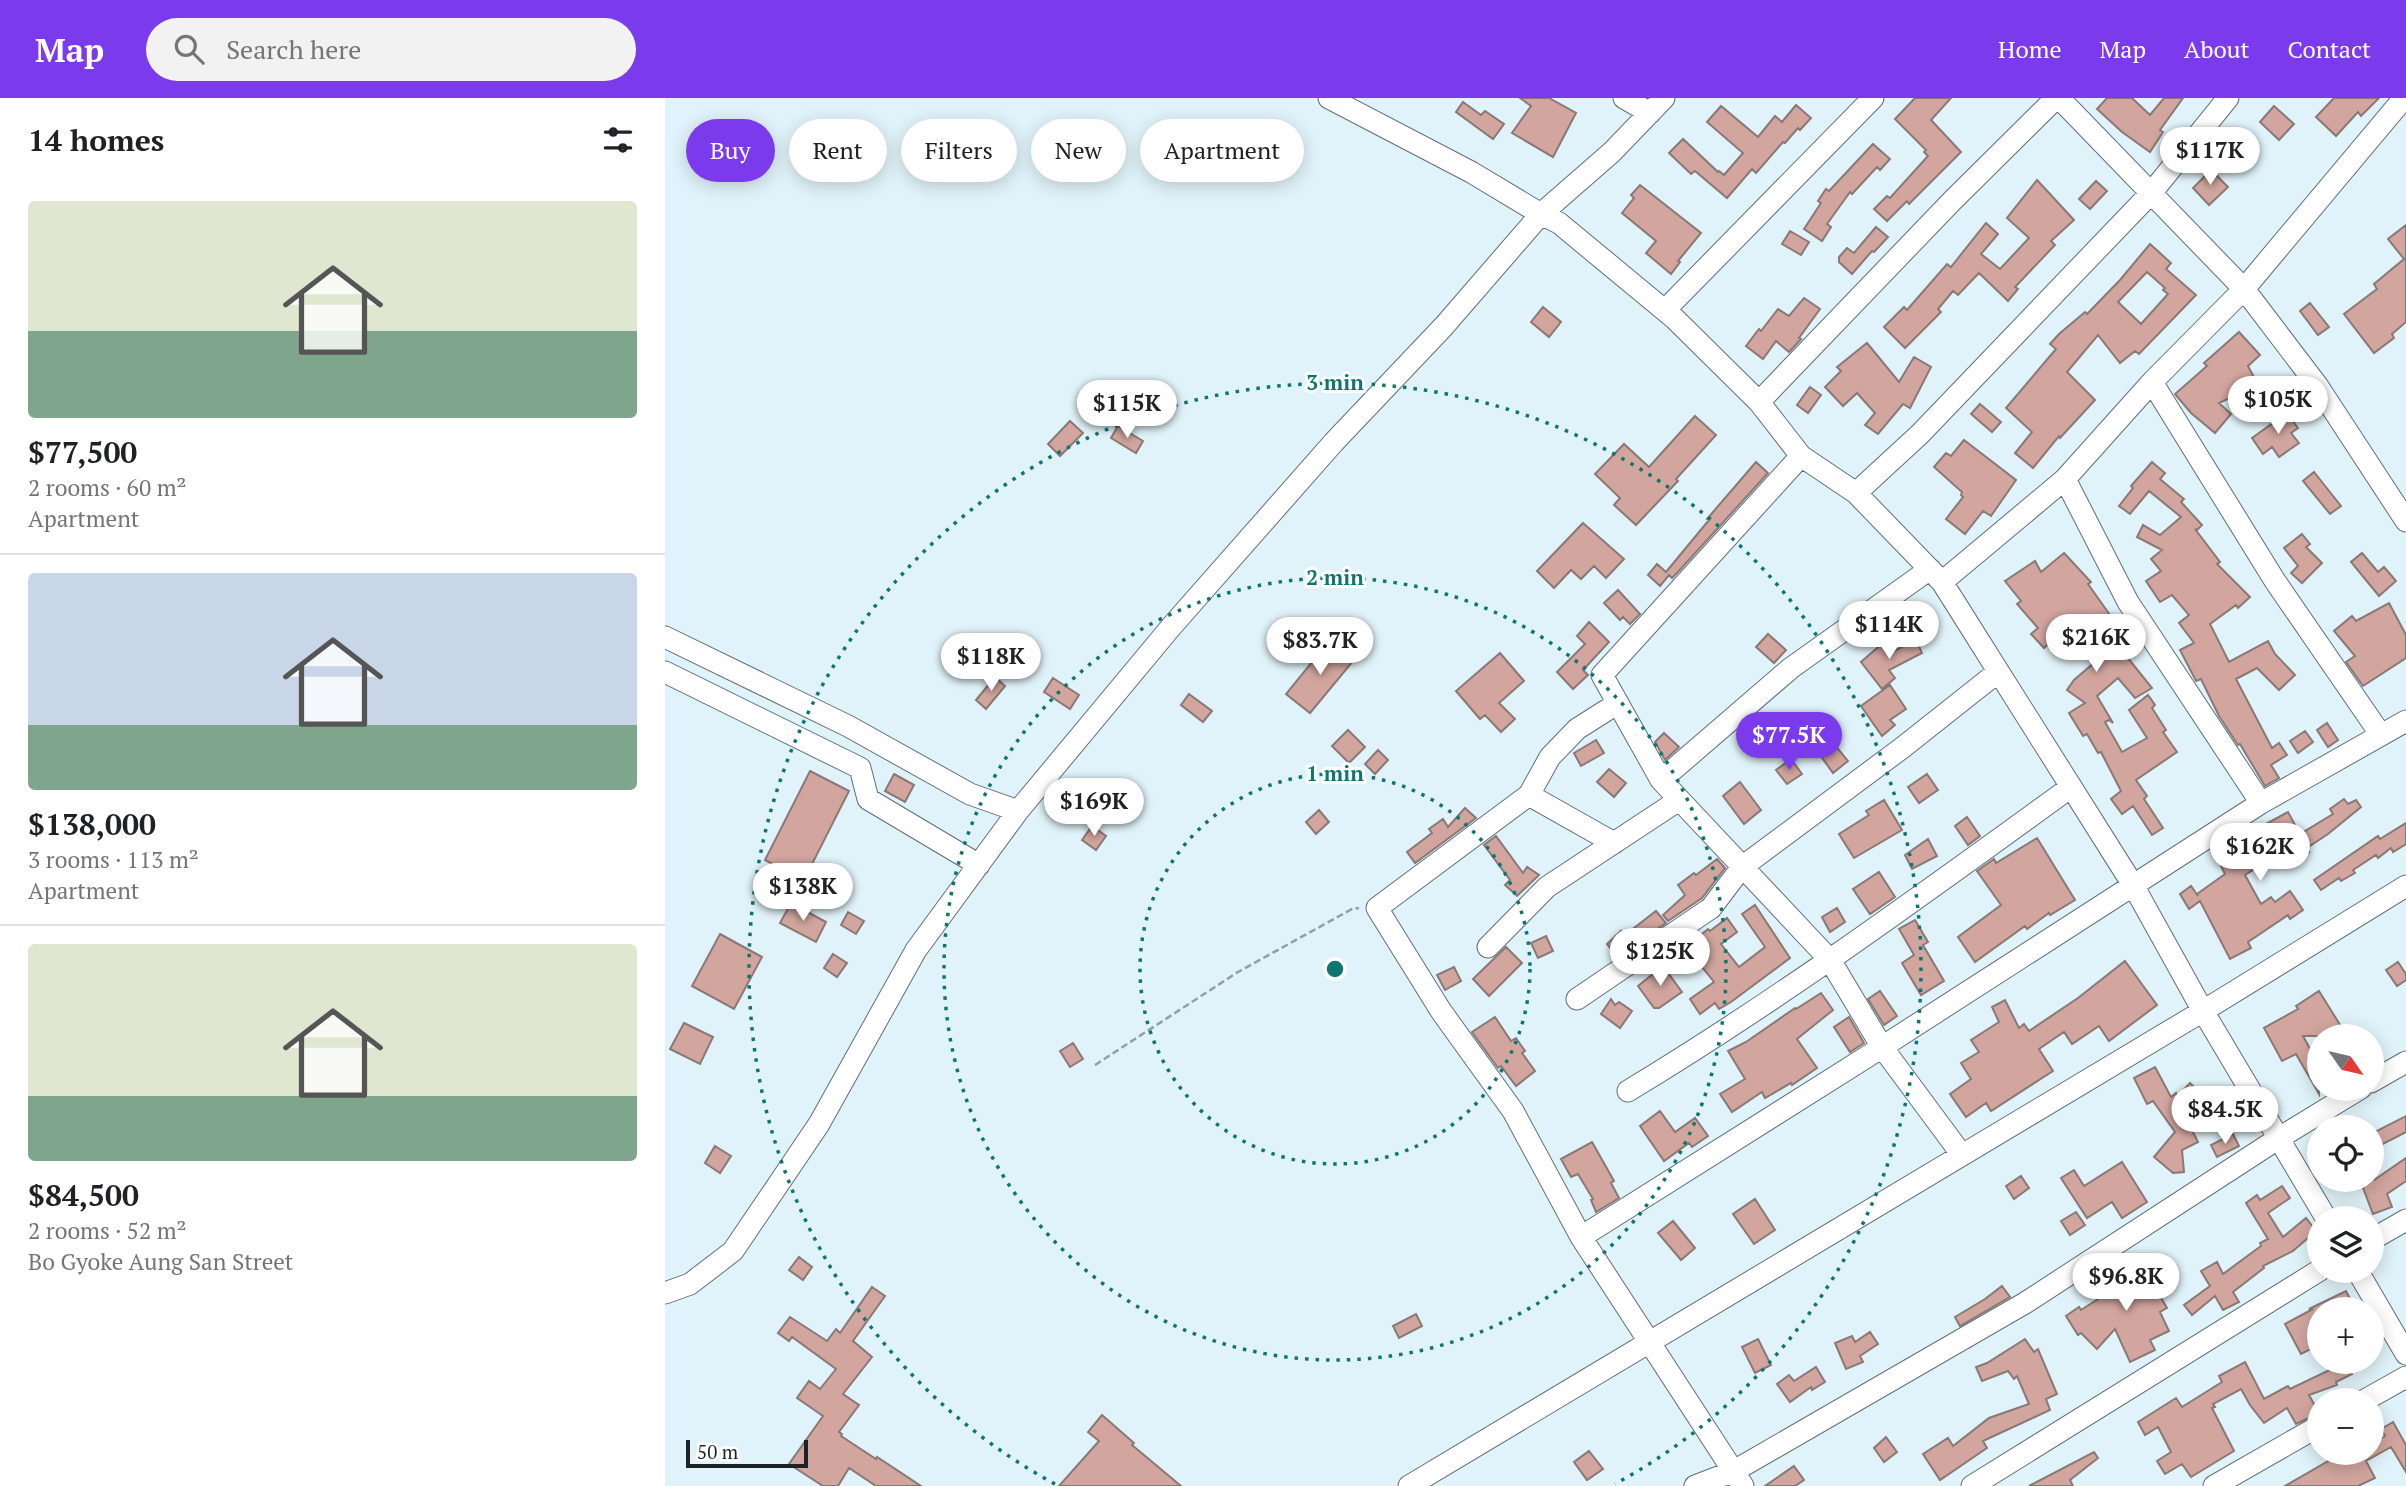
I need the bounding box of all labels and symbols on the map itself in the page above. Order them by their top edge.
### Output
pin: $117K [2161,127,2259,187]
text: 3 min [1306,368,1364,396]
pin: $105K [2229,376,2327,436]
pin: $115K [1078,380,1176,440]
text: 2 min [1306,563,1364,591]
pin: $114K [1840,602,1938,661]
pin: $216K [2047,614,2145,674]
pin: $83.7K [1263,618,1377,677]
pin: $118K [942,634,1040,693]
pin: $77.5K [1732,712,1846,772]
text: 1 min [1306,759,1364,787]
pin: $169K [1045,778,1143,838]
pin: $162K [2211,824,2309,883]
pin: $138K [754,864,852,923]
pin: $125K [1611,928,1709,988]
centre of rings [1323,957,1347,981]
north arrow [2307,1024,2383,1101]
pin: $84.5K [2168,1086,2282,1146]
pin: $96.8K [2069,1254,2183,1313]
scale bar [686,1437,809,1469]

